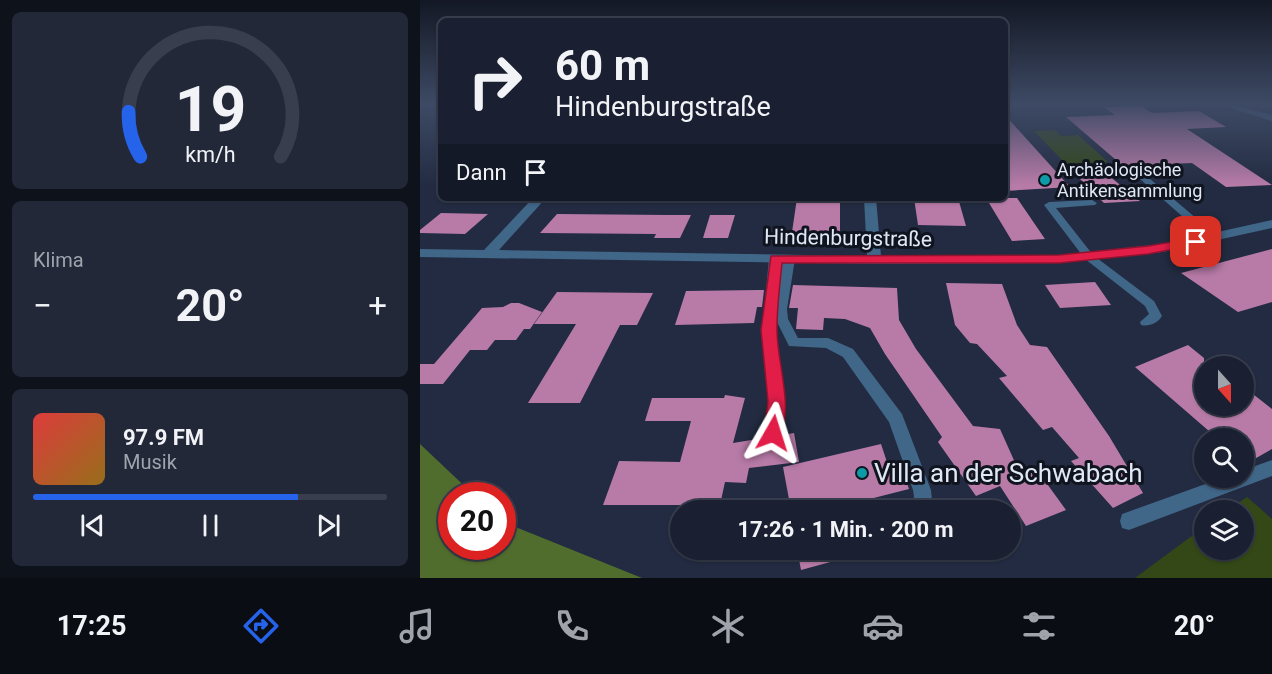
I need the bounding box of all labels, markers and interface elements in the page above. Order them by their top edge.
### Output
text: 60 m [555,41,650,90]
icon: right [456,42,534,120]
text: 19 [174,74,246,147]
text: Hindenburgstraße [555,91,771,123]
text: km/h [185,143,235,168]
icon: arrive [519,156,552,189]
place label: Archäologische Antikensammlung [1057,159,1202,201]
text: Dann [456,160,507,185]
marker: Archäologische Antikensammlung [1038,173,1052,187]
pin [1170,216,1221,267]
street label: Hindenburgstraße [764,225,932,251]
icon: arrive [1179,225,1212,258]
text: Klima [33,248,84,272]
text: 20° [175,279,245,332]
text: − [33,286,52,325]
text: + [368,286,387,325]
north arrow [1194,356,1254,416]
map controls [1194,356,1254,560]
position arrow [741,401,805,465]
text: 97.9 FM [123,425,204,450]
button: search [1194,428,1254,488]
text: Musik [123,450,177,474]
place label: Villa an der Schwabach [874,458,1143,488]
marker: Villa an der Schwabach [855,466,869,480]
speed limit sign: 20 [438,482,516,560]
button: layers [1194,500,1254,560]
icon: previous [76,509,109,542]
icon: pause [194,509,227,542]
icon: next [312,509,345,542]
text: 17:26 · 1 Min. · 200 m [737,517,954,542]
icon: directions [240,605,282,647]
icon: music [396,605,438,647]
icon: phone [551,605,593,647]
icon: climate [707,605,749,647]
icon: car [862,605,904,647]
icon: filters [1018,605,1060,647]
text: 17:25 [57,610,126,642]
text: 20° [1174,610,1215,642]

